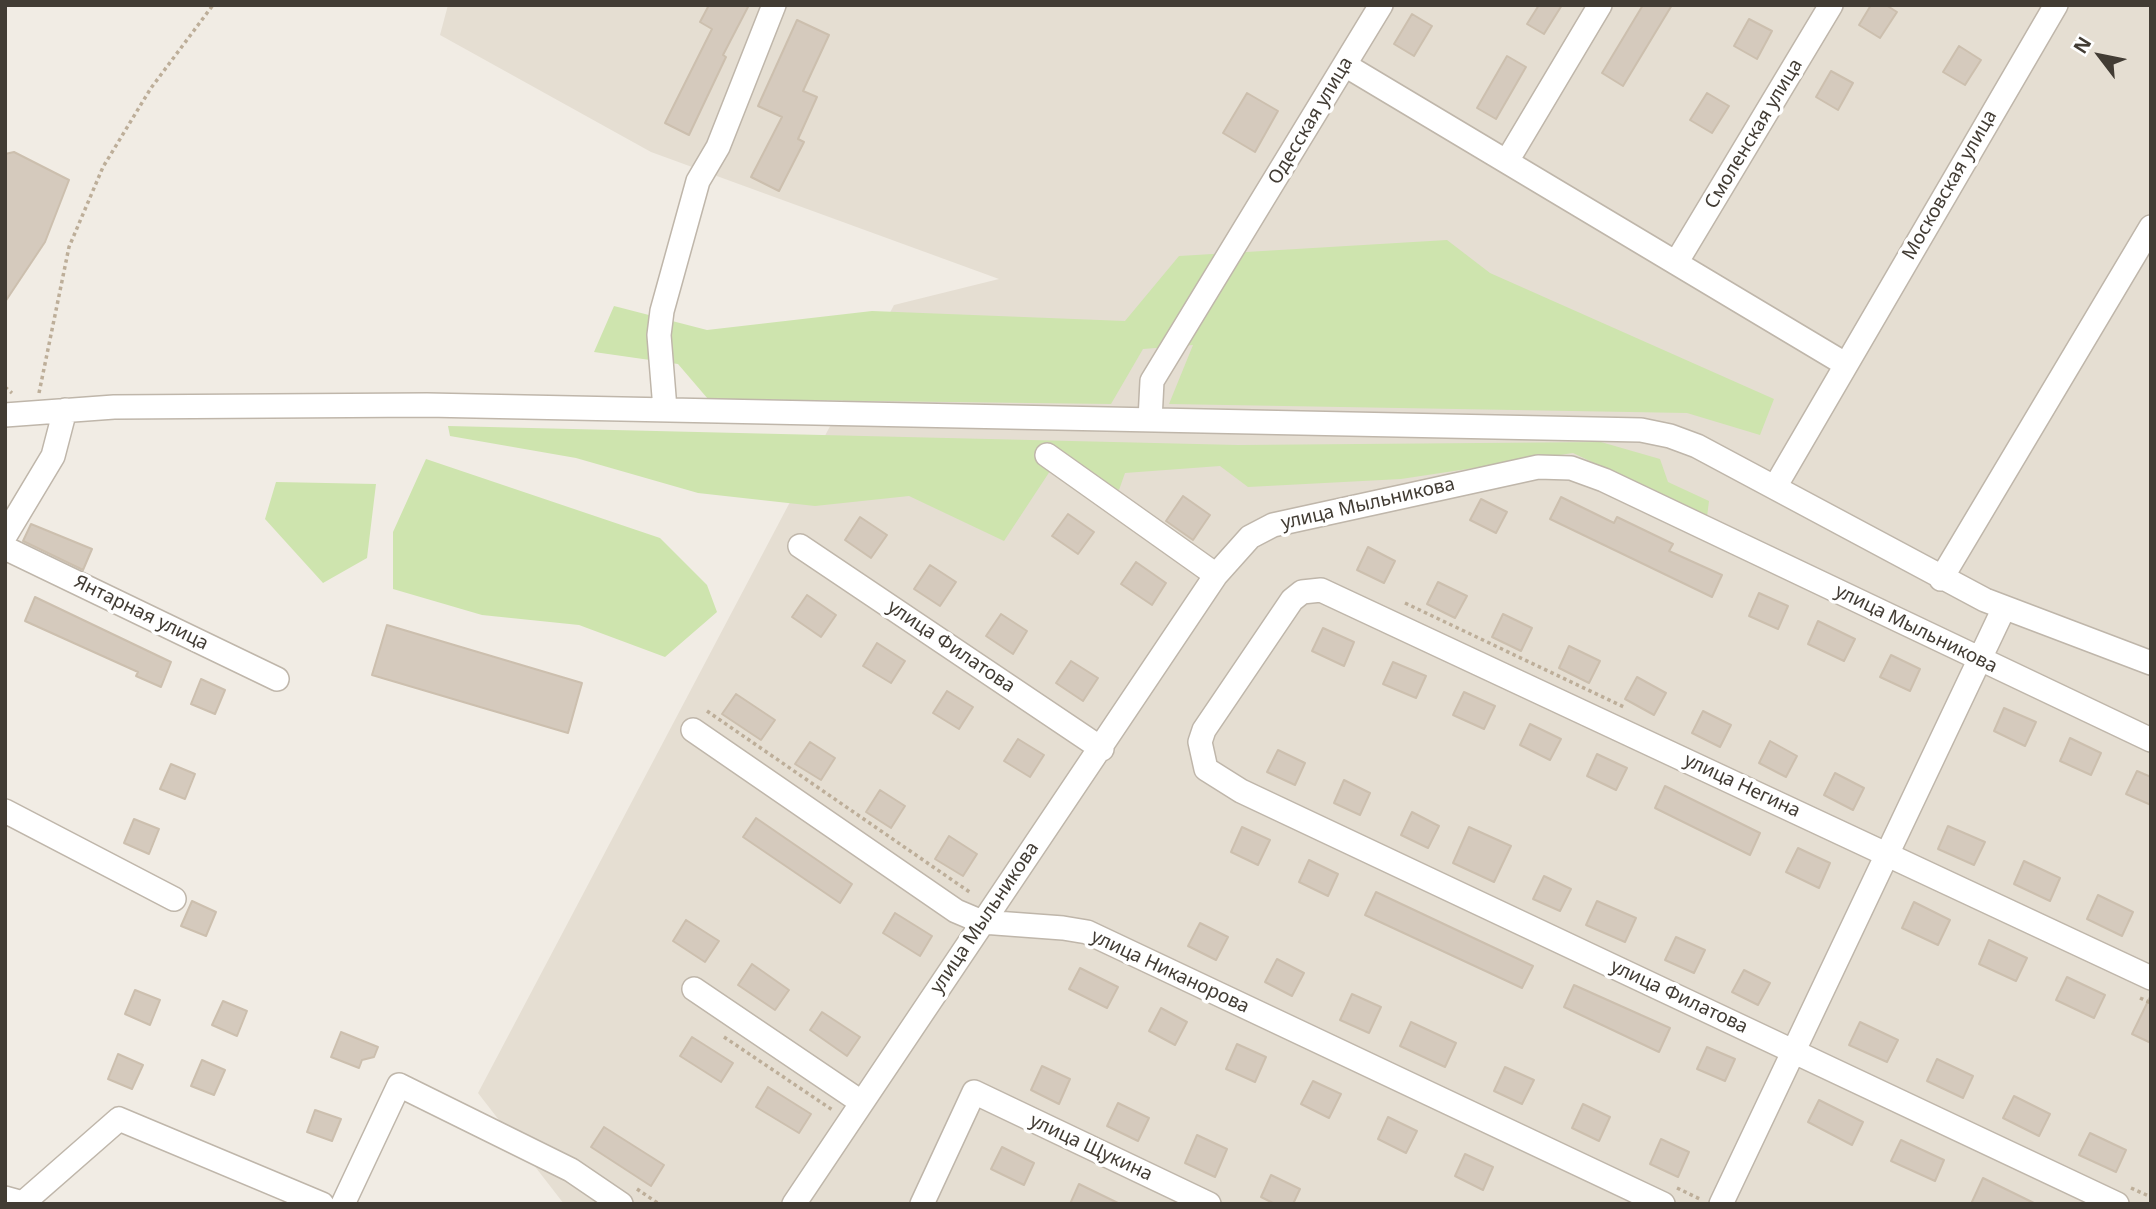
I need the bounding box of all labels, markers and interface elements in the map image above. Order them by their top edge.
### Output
north arrow [2065,21,2135,91]
text: N [2067,31,2097,58]
street label: Одесская улица [1264,53,1358,189]
street label: Смоленская улица [1700,55,1808,213]
street label: Московская улица [1898,106,2002,264]
street label: улица Мыльникова [1279,473,1457,535]
street label: Янтарная улица [70,571,212,655]
street label: улица Мыльникова [1831,580,2001,678]
street label: улица Филатова [883,596,1019,698]
street label: улица Негина [1680,749,1804,823]
street label: улица Мыльникова [926,838,1044,998]
street label: улица Никанорова [1087,925,1253,1019]
street label: улица Филатова [1607,955,1751,1039]
street label: улица Щукина [1026,1110,1156,1186]

